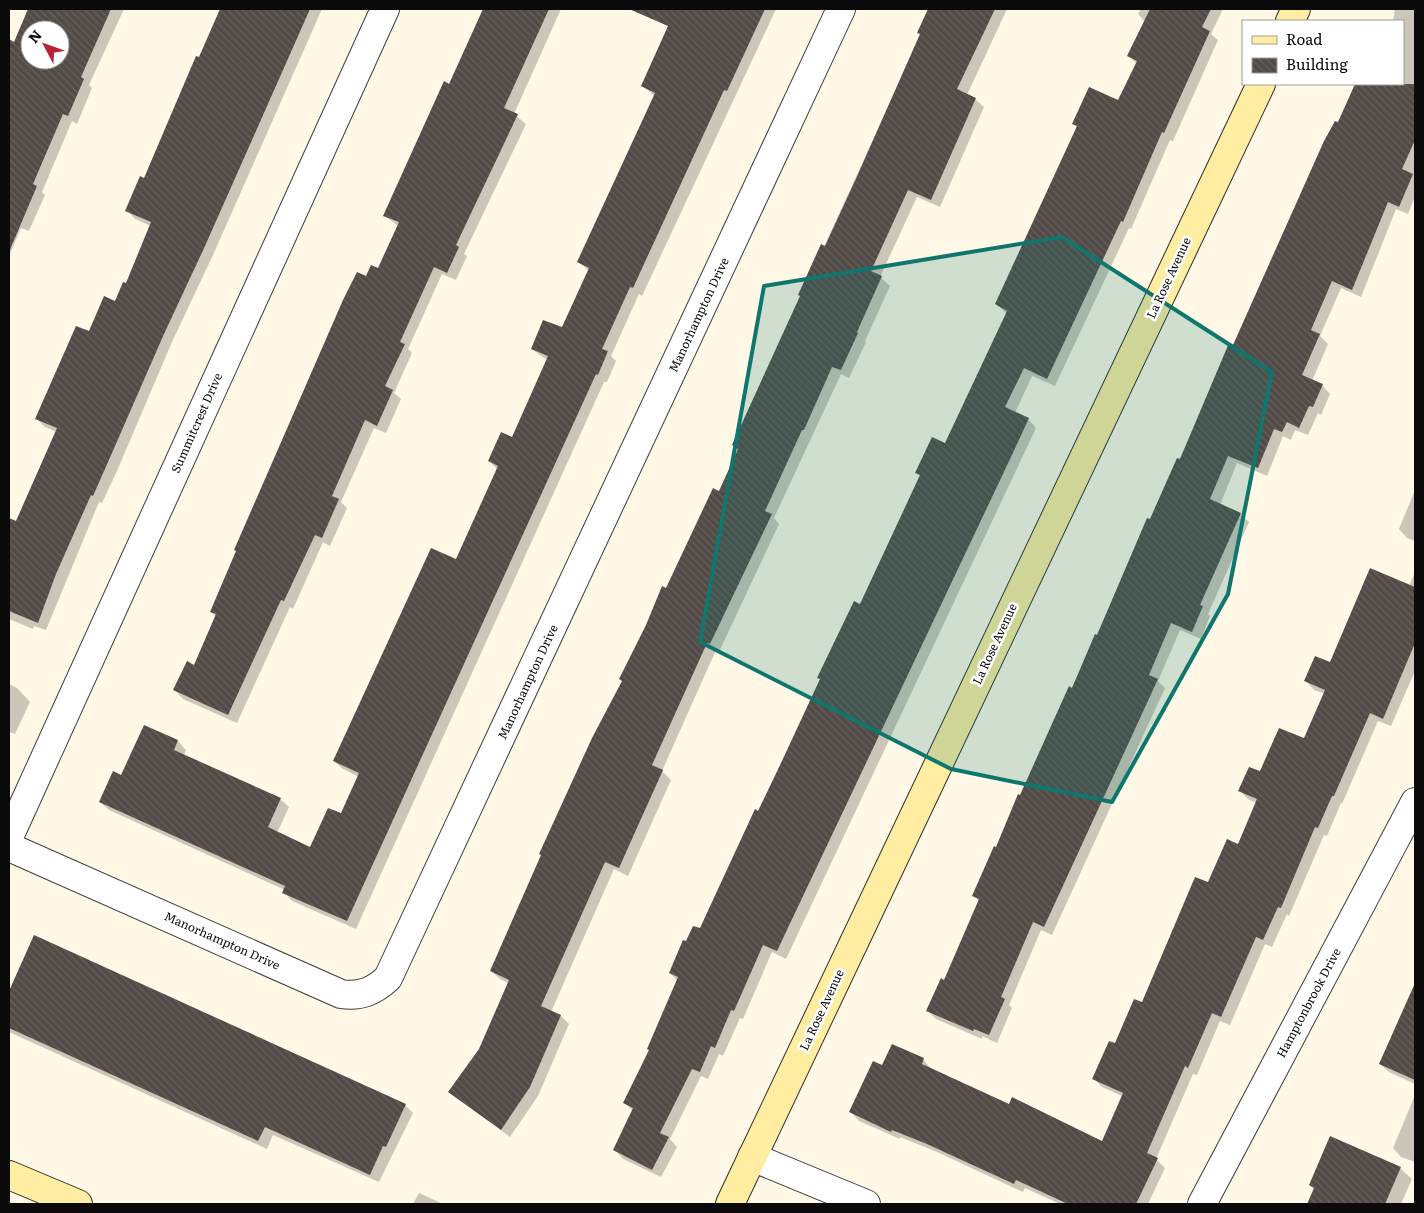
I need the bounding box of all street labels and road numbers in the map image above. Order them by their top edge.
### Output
street label: La Rose Avenue [1141,234,1195,321]
street label: Manorhampton Drive [664,254,733,375]
street label: Summitcrest Drive [166,370,226,476]
street label: La Rose Avenue [967,600,1021,687]
street label: Manorhampton Drive [493,621,562,742]
street label: Manorhampton Drive [162,906,283,974]
street label: Hamptonbrook Drive [1271,944,1345,1061]
street label: La Rose Avenue [794,966,848,1053]

